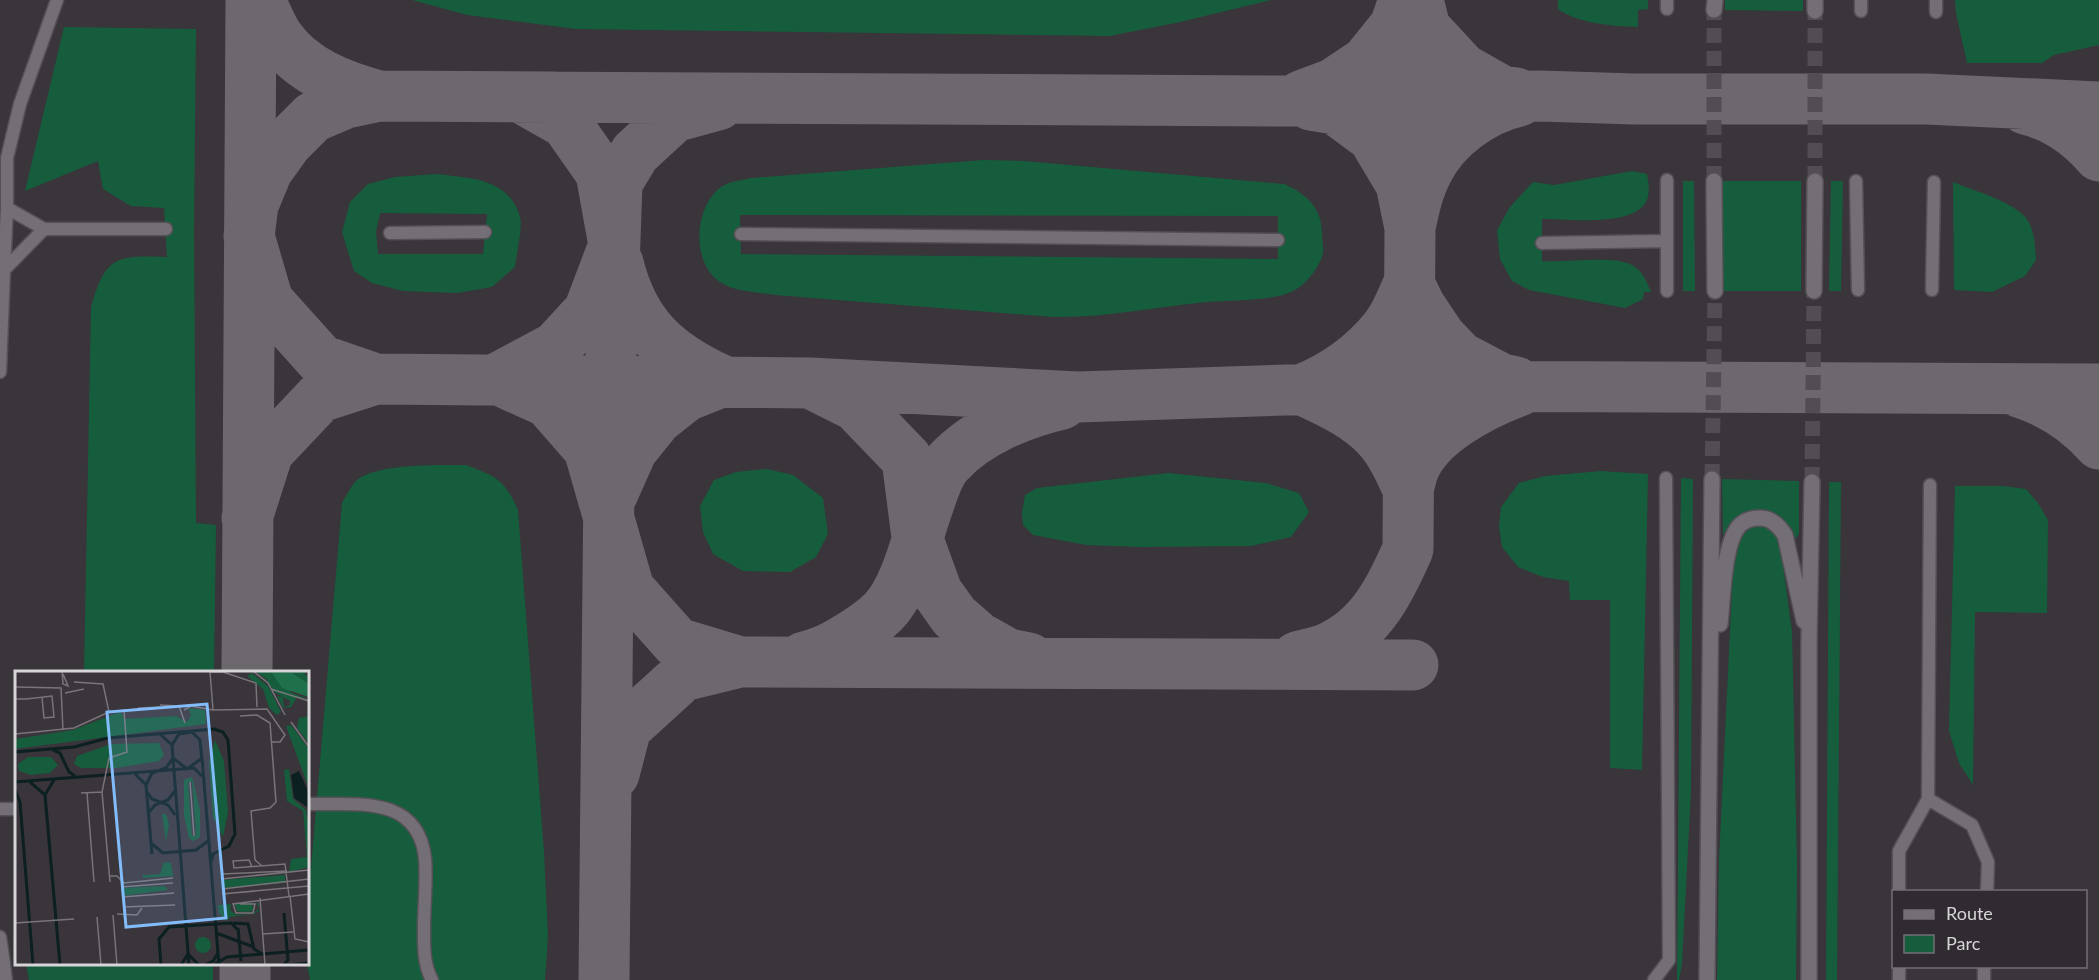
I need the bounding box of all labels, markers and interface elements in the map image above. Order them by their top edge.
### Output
inset map [15,671,309,965]
legend [1892,890,2087,968]
text: Route [1946,902,1993,924]
text: Parc [1946,932,1981,954]

